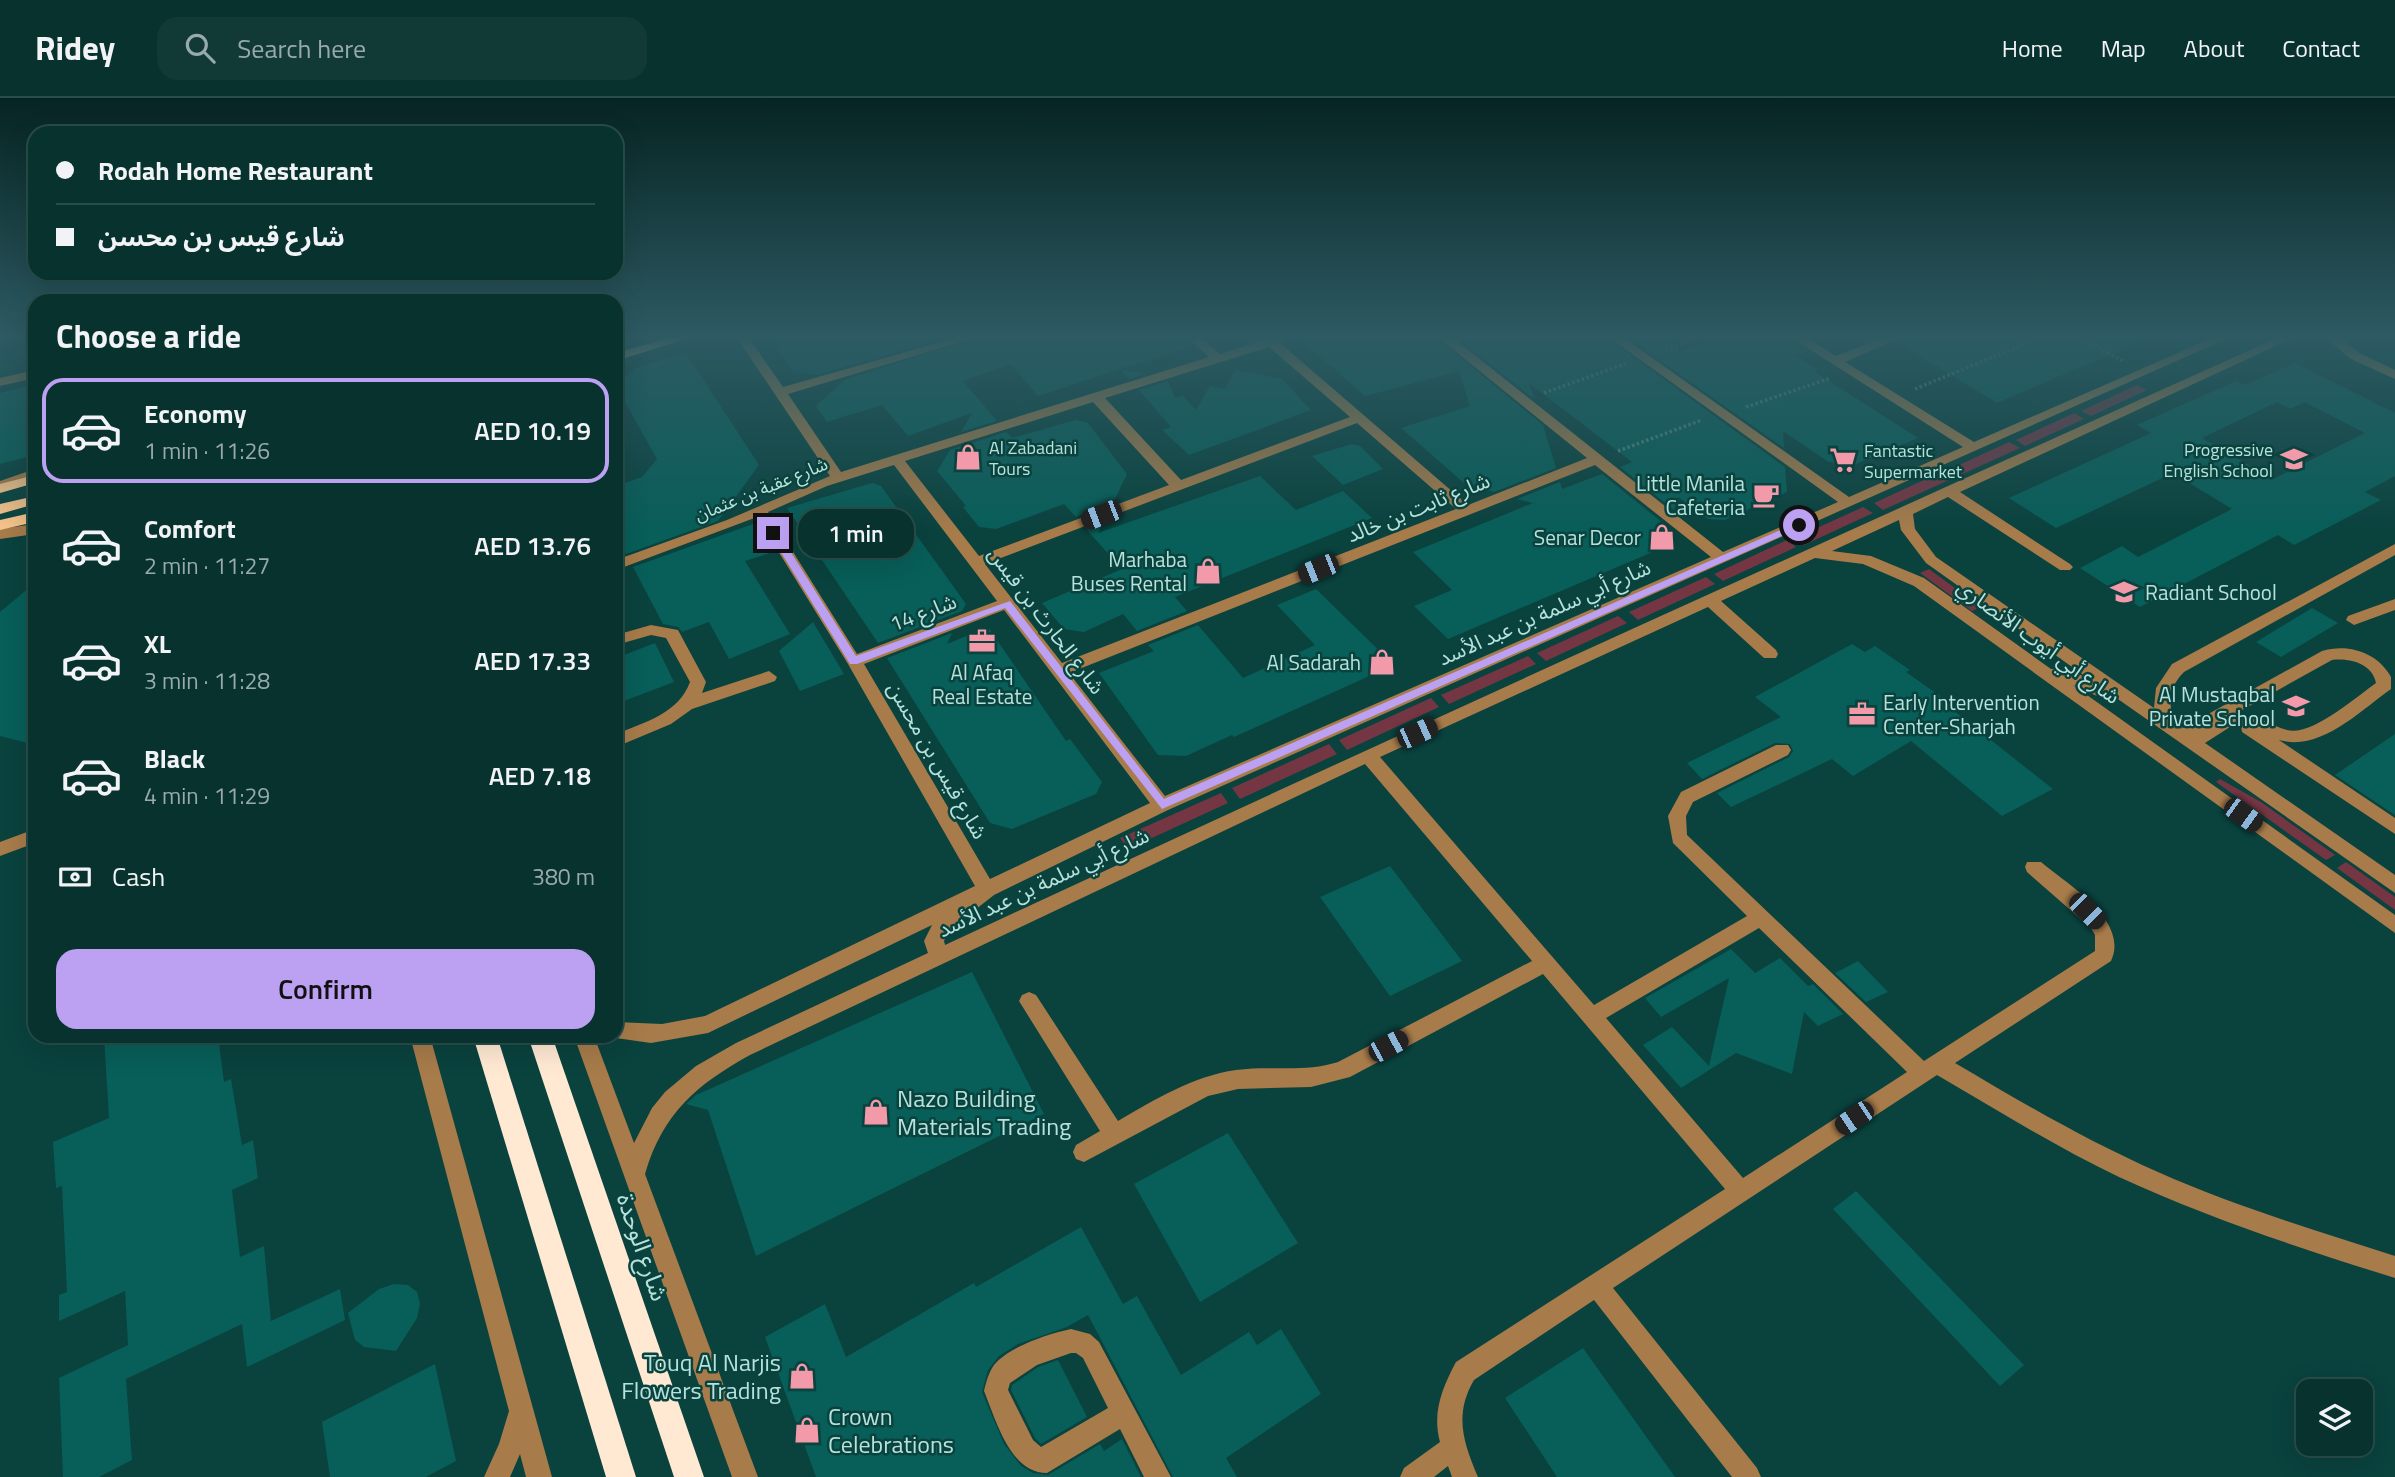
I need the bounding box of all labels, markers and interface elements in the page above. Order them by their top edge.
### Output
search box [157,17,647,80]
text: Ridey [35,23,115,73]
icon: search [181,29,219,67]
text: Search here [237,29,366,68]
text: Home [2002,30,2063,66]
text: Map [2101,30,2146,66]
text: About [2184,30,2244,66]
text: Contact [2282,30,2360,66]
text: Rodah Home Restaurant [98,151,373,190]
text: شارع قيس بن محسن [98,217,345,256]
text: Choose a ride [56,312,241,360]
text: Economy [144,394,246,433]
icon: car [60,399,123,462]
text: AED 10.19 [474,411,591,450]
text: 1 min · 11:26 [144,433,270,468]
place label: Al Zabadani Tours [989,434,1077,482]
place label: Progressive English School [2164,436,2273,484]
place label: Fantastic Supermarket [1864,437,1963,485]
shop icon: Al Zabadani Tours [953,442,983,472]
school or university icon: Progressive English School [2279,444,2309,474]
supermarket icon: Fantastic Supermarket [1828,445,1858,475]
street label: شارع عقبة بن عثمان [690,450,832,529]
street label: شارع ثابت بن خالد [1342,464,1494,550]
place label: Little Manila Cafeteria [1636,467,1745,523]
cafe icon: Little Manila Cafeteria [1751,480,1781,510]
car [1078,498,1125,532]
callout: 1 min [798,508,913,558]
text: Comfort [144,509,236,548]
route start [1783,509,1815,541]
icon: car [60,514,123,577]
text: 1 min [828,516,884,551]
route end [757,517,789,549]
place label: Senar Decor [1534,521,1641,553]
shop icon: Senar Decor [1647,522,1677,552]
text: AED 13.76 [474,526,591,565]
street label: شارع الحارث بن قيس [981,539,1113,701]
place label: Marhaba Buses Rental [1071,543,1187,599]
text: 2 min · 11:27 [144,548,270,583]
car [1295,551,1342,587]
street label: شارع أبي سلمة بن عبد الأسد [1432,551,1656,674]
shop icon: Marhaba Buses Rental [1193,556,1223,586]
street label: شارع أبي أيوب الأنصاري [1950,571,2127,712]
place label: Radiant School [2145,576,2277,608]
school or university icon: Radiant School [2109,577,2139,607]
street label: شارع 14 [885,585,961,639]
text: XL [144,624,171,663]
office icon: Al Afaq Real Estate [967,626,997,656]
icon: car [60,629,123,692]
text: AED 17.33 [474,641,591,680]
place label: Al Sadarah [1266,646,1361,678]
shop icon: Al Sadarah [1367,647,1397,677]
place label: Al Afaq Real Estate [932,656,1032,712]
text: 3 min · 11:28 [144,663,270,698]
street label: شارع قيس بن محسن [880,675,996,845]
place label: Al Mustaqbal Private School [2149,678,2275,734]
place label: Early Intervention Center-Sharjah [1883,686,2040,742]
school or university icon: Al Mustaqbal Private School [2281,691,2311,721]
office icon: Early Intervention Center-Sharjah [1847,699,1877,729]
car [1394,715,1441,751]
text: Black [144,739,205,778]
icon: car [60,744,123,807]
text: AED 7.18 [489,756,591,795]
text: 4 min · 11:29 [144,778,270,813]
car [2220,794,2267,836]
street label: شارع أبي سلمة بن عبد الأسد [932,819,1154,946]
text: Cash [112,857,165,896]
icon: cash [56,858,94,896]
text: 380 m [532,859,595,894]
car [2065,889,2110,933]
button: Confirm [56,949,595,1029]
car [1365,1027,1412,1065]
place label: Nazo Building Materials Trading [897,1080,1071,1144]
shop icon: Nazo Building Materials Trading [861,1097,891,1127]
car [1831,1098,1878,1138]
street label: شارع الوحدة [608,1188,678,1306]
place label: Touq Al Narjis Flowers Trading [621,1344,781,1408]
shop icon: Touq Al Narjis Flowers Trading [787,1361,817,1391]
map controls [2296,1379,2373,1456]
button: layers [2296,1379,2373,1456]
place label: Crown Celebrations [828,1398,954,1462]
shop icon: Crown Celebrations [792,1415,822,1445]

